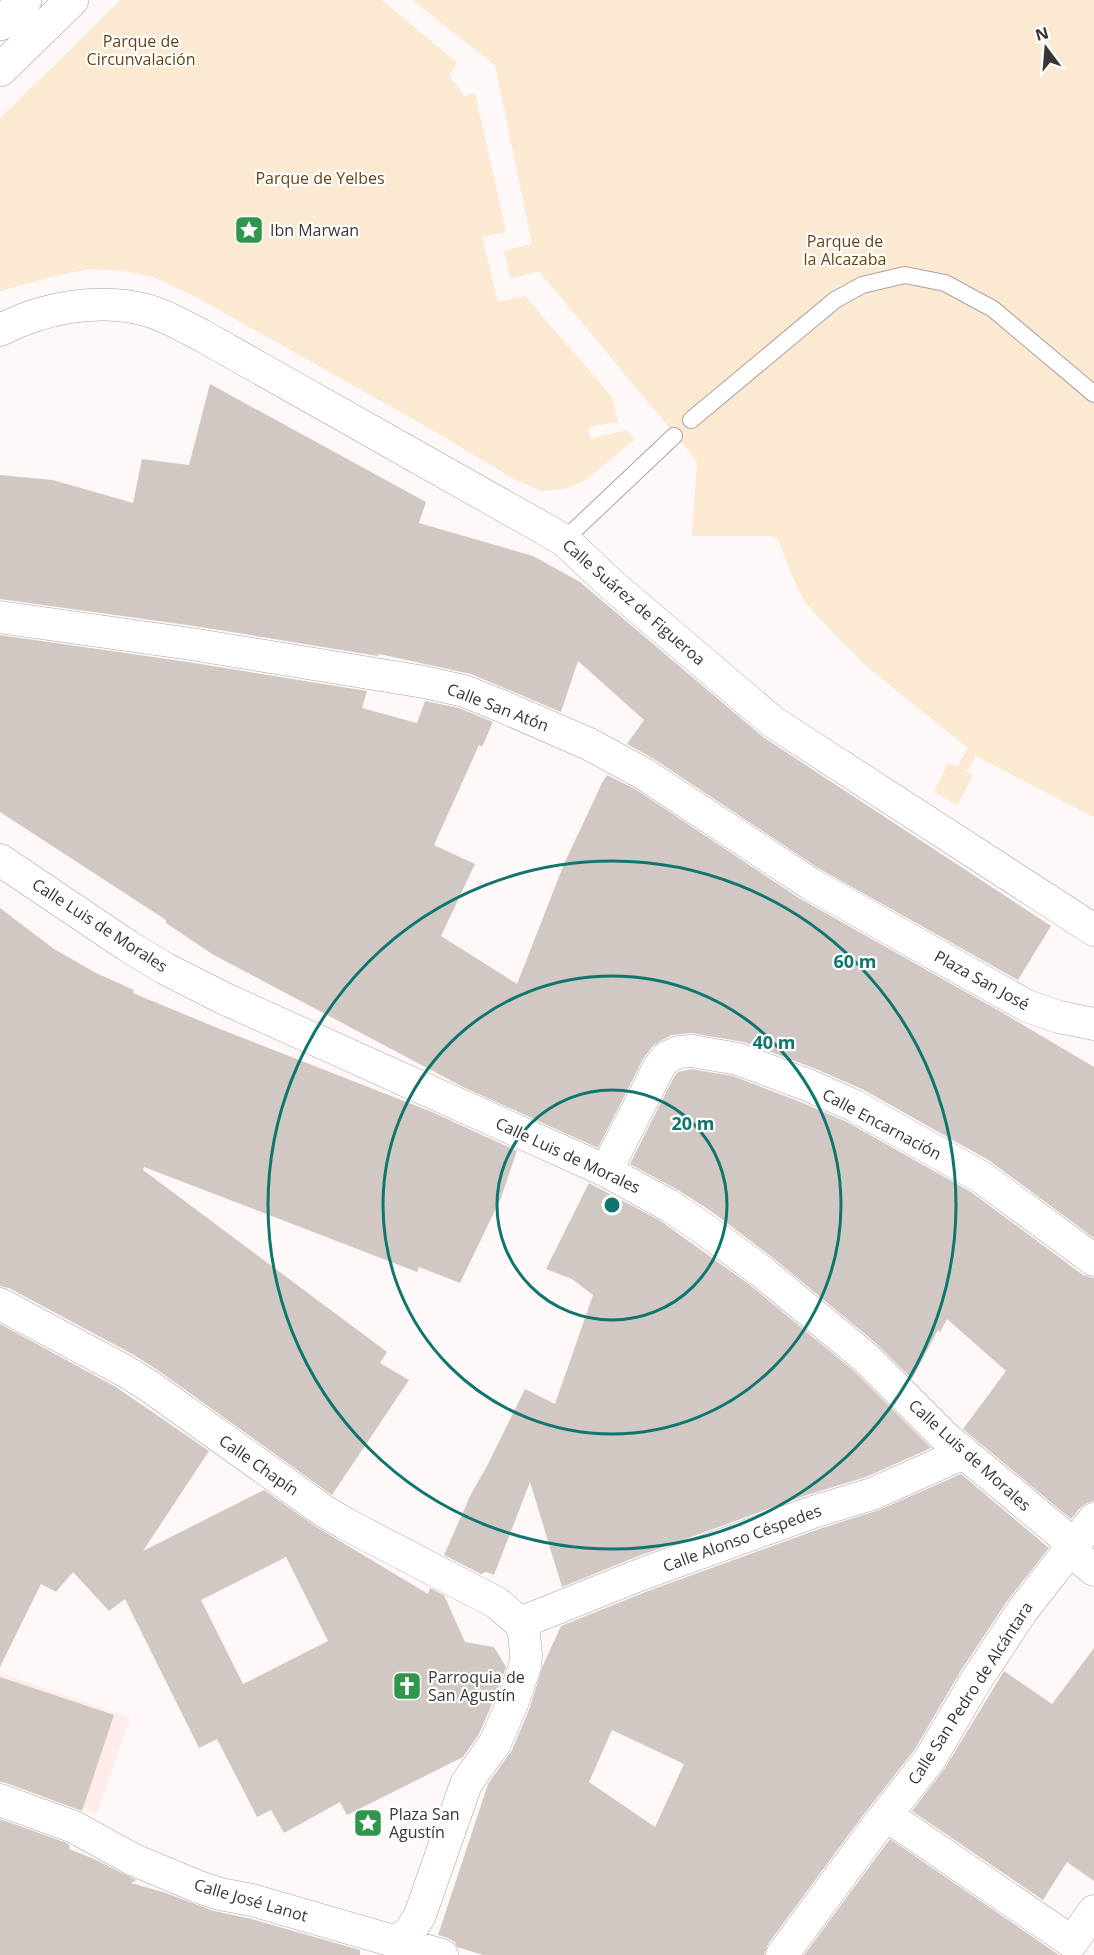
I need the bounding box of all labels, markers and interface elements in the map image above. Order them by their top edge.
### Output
north arrow [1016,18,1076,78]
text: N [1033,21,1051,46]
park label: Parque de Circunvalación [87,30,195,70]
park label: Parque de Yelbes [255,167,385,189]
place icon: Ibn Marwan [233,214,265,246]
place label: Ibn Marwan [270,219,359,241]
park label: Parque de la Alcazaba [804,230,886,270]
street label: Calle Suárez de Figueroa [558,534,710,670]
street label: Calle San Atón [444,678,552,736]
street label: Calle Luis de Morales [28,873,172,977]
street label: Plaza San José [931,945,1033,1015]
text: 60 m [834,949,876,973]
text: 40 m [753,1030,795,1054]
street label: Calle Encarnación [819,1083,945,1165]
text: 20 m [672,1111,714,1135]
street label: Calle Luis de Morales [492,1112,644,1198]
centre of rings [602,1195,622,1215]
street label: Calle Luis de Morales [904,1394,1036,1516]
street label: Calle Chapín [215,1429,303,1501]
street label: Calle Alonso Céspedes [660,1499,824,1577]
street label: Calle San Pedro de Alcántara [902,1597,1038,1789]
place label: Parroquia de San Agustín [428,1666,525,1706]
church icon: Parroquia de San Agustín [391,1670,423,1702]
place label: Plaza San Agustín [389,1803,460,1843]
place icon: Plaza San Agustín [352,1807,384,1839]
street label: Calle José Lanot [192,1873,311,1927]

